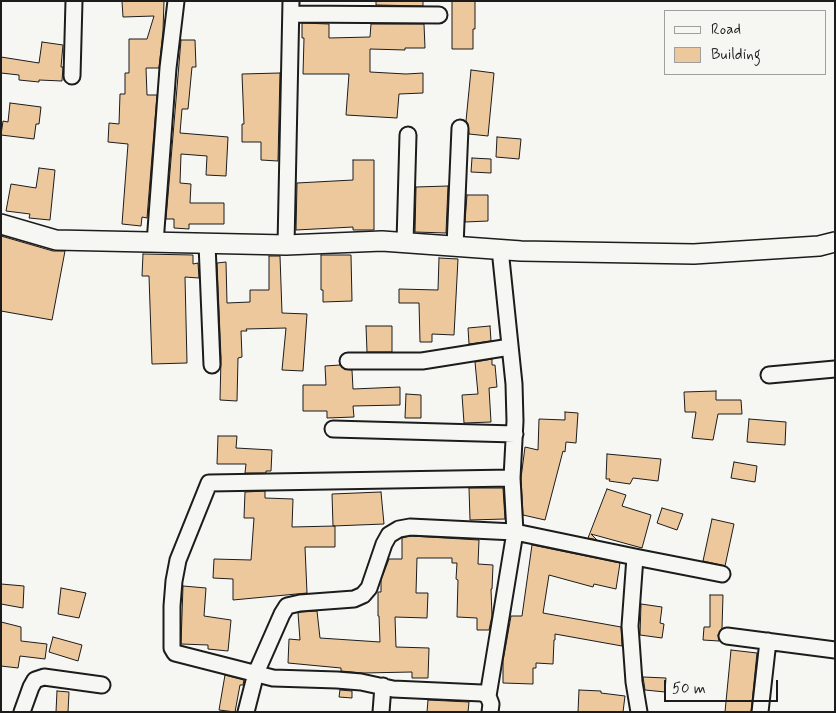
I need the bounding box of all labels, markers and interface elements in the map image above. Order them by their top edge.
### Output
legend [664,10,826,75]
text: Road [711,20,741,40]
text: Building [711,45,761,65]
scale bar [666,670,780,702]
text: 50 m [672,679,706,699]

